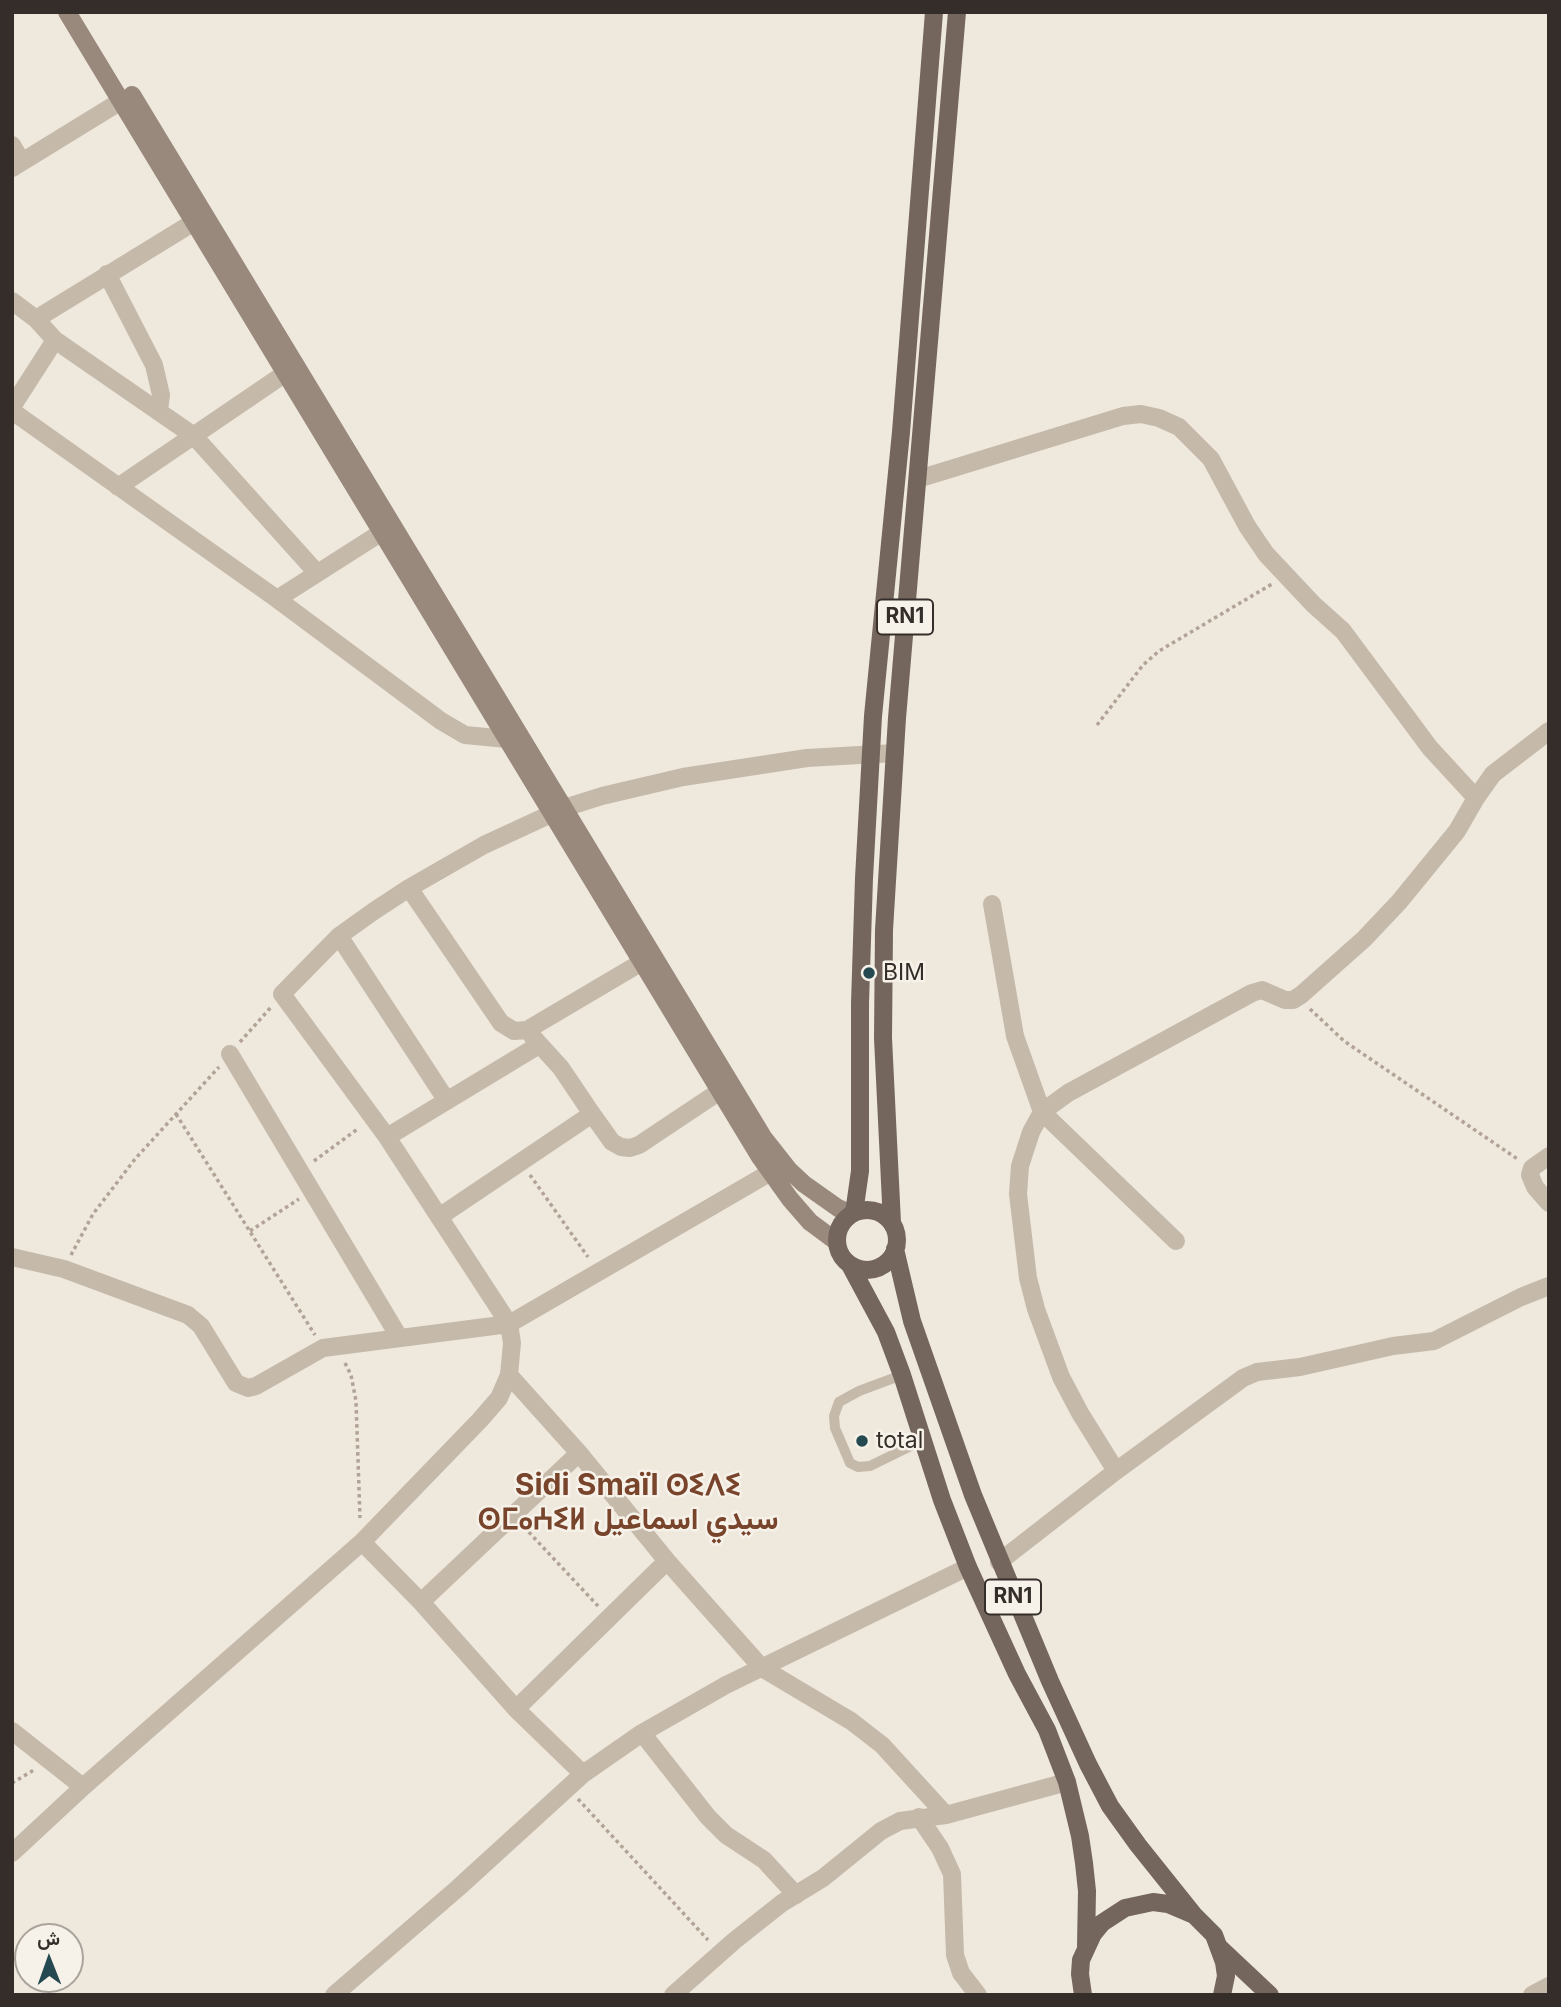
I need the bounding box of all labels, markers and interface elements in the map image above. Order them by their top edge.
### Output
road number: RN1 [877,600,933,634]
place label: BIM [883,959,925,987]
marker: BIM [861,965,877,981]
place label: total [876,1427,923,1455]
marker: total [854,1433,870,1449]
district label: Sidi Smaïl ⵙⵉⴷⵉ ⵙⵎⴰⵄⵉⵍ سيدي اسماعيل [478,1468,778,1538]
road number: RN1 [985,1580,1041,1614]
north arrow [14,1923,84,1993]
text: ش [37,1927,60,1950]

